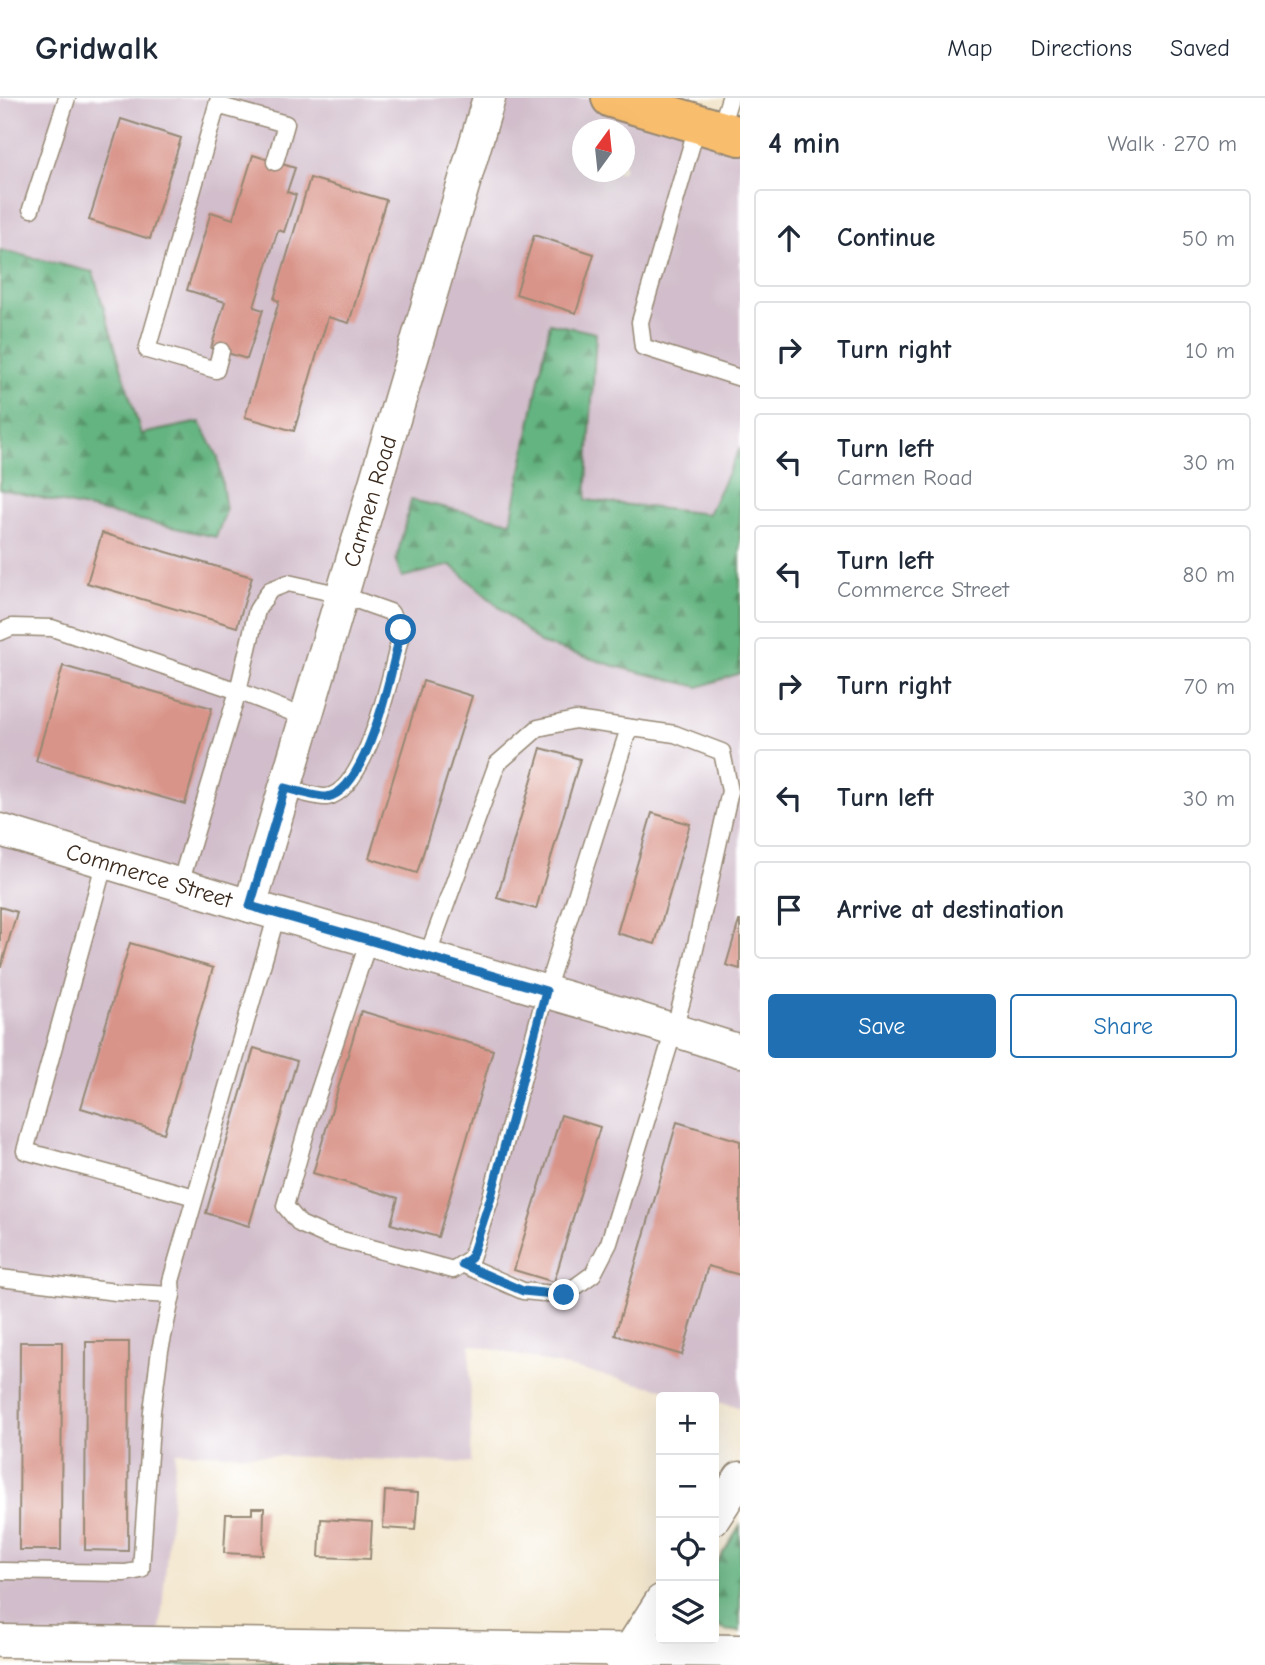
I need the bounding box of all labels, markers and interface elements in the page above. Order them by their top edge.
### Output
text: Gridwalk [35,29,158,67]
text: Map [947,34,993,62]
text: Directions [1031,34,1132,62]
text: Saved [1170,34,1230,62]
north arrow [572,119,635,182]
text: 4 min [768,126,840,161]
text: Walk · 270 m [1108,130,1237,157]
icon: ahead [770,219,808,257]
text: Continue [837,223,935,253]
text: 50 m [1182,225,1235,252]
icon: right [770,331,808,369]
text: Turn right [837,335,951,365]
text: 10 m [1185,337,1235,364]
street label: Carmen Road [337,432,402,570]
text: Turn left [837,434,934,464]
icon: left [770,443,808,481]
text: 30 m [1183,449,1235,476]
text: Carmen Road [837,464,973,491]
text: Turn left [837,546,934,576]
icon: left [770,555,808,593]
text: 80 m [1182,561,1235,588]
text: Commerce Street [837,576,1009,603]
route start [385,614,416,645]
icon: right [770,667,808,705]
text: Turn right [837,671,951,701]
text: 70 m [1183,673,1235,700]
icon: left [770,779,808,817]
text: Turn left [837,783,934,813]
text: 30 m [1183,785,1235,812]
street label: Commerce Street [63,837,237,914]
icon: arrive [770,891,808,929]
text: Arrive at destination [837,895,1064,925]
button: Save [768,994,996,1058]
button: Share [1010,994,1237,1058]
route end [548,1279,579,1310]
map controls [656,1392,719,1644]
button: + [656,1392,719,1455]
button: − [656,1455,719,1518]
button: locate [656,1518,719,1581]
button: layers [656,1581,719,1644]

